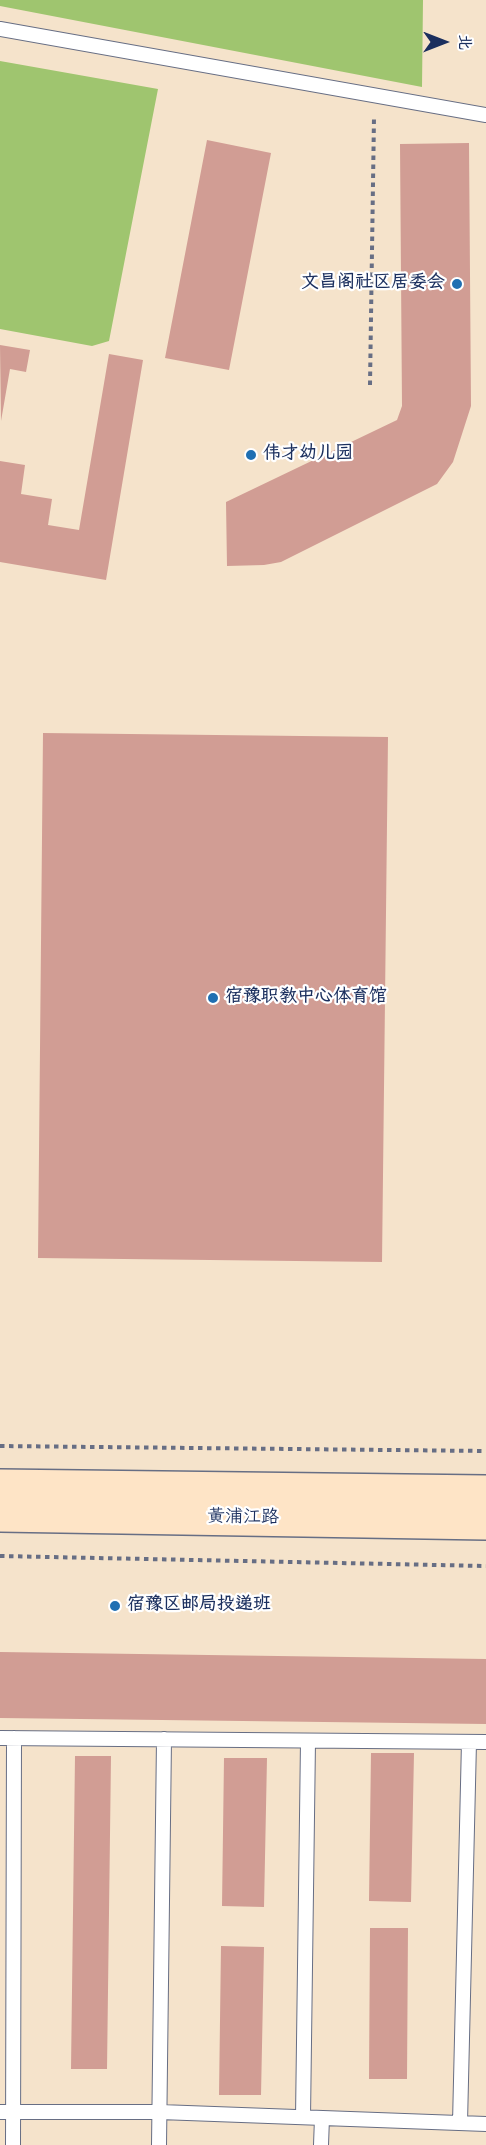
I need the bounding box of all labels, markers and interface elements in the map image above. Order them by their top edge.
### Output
north arrow [414,12,474,72]
text: 北 [453,34,472,50]
place label: 文昌阁社区居委会 [301,273,445,295]
marker: 文昌阁社区居委会 [450,277,464,291]
place label: 伟才幼儿园 [263,444,353,466]
marker: 伟才幼儿园 [244,448,258,462]
place label: 宿豫职教中心体育馆 [225,987,387,1009]
marker: 宿豫职教中心体育馆 [206,991,220,1005]
street label: 黄浦江路 [207,1508,279,1530]
place label: 宿豫区邮局投递班 [127,1595,271,1617]
marker: 宿豫区邮局投递班 [108,1599,122,1613]

